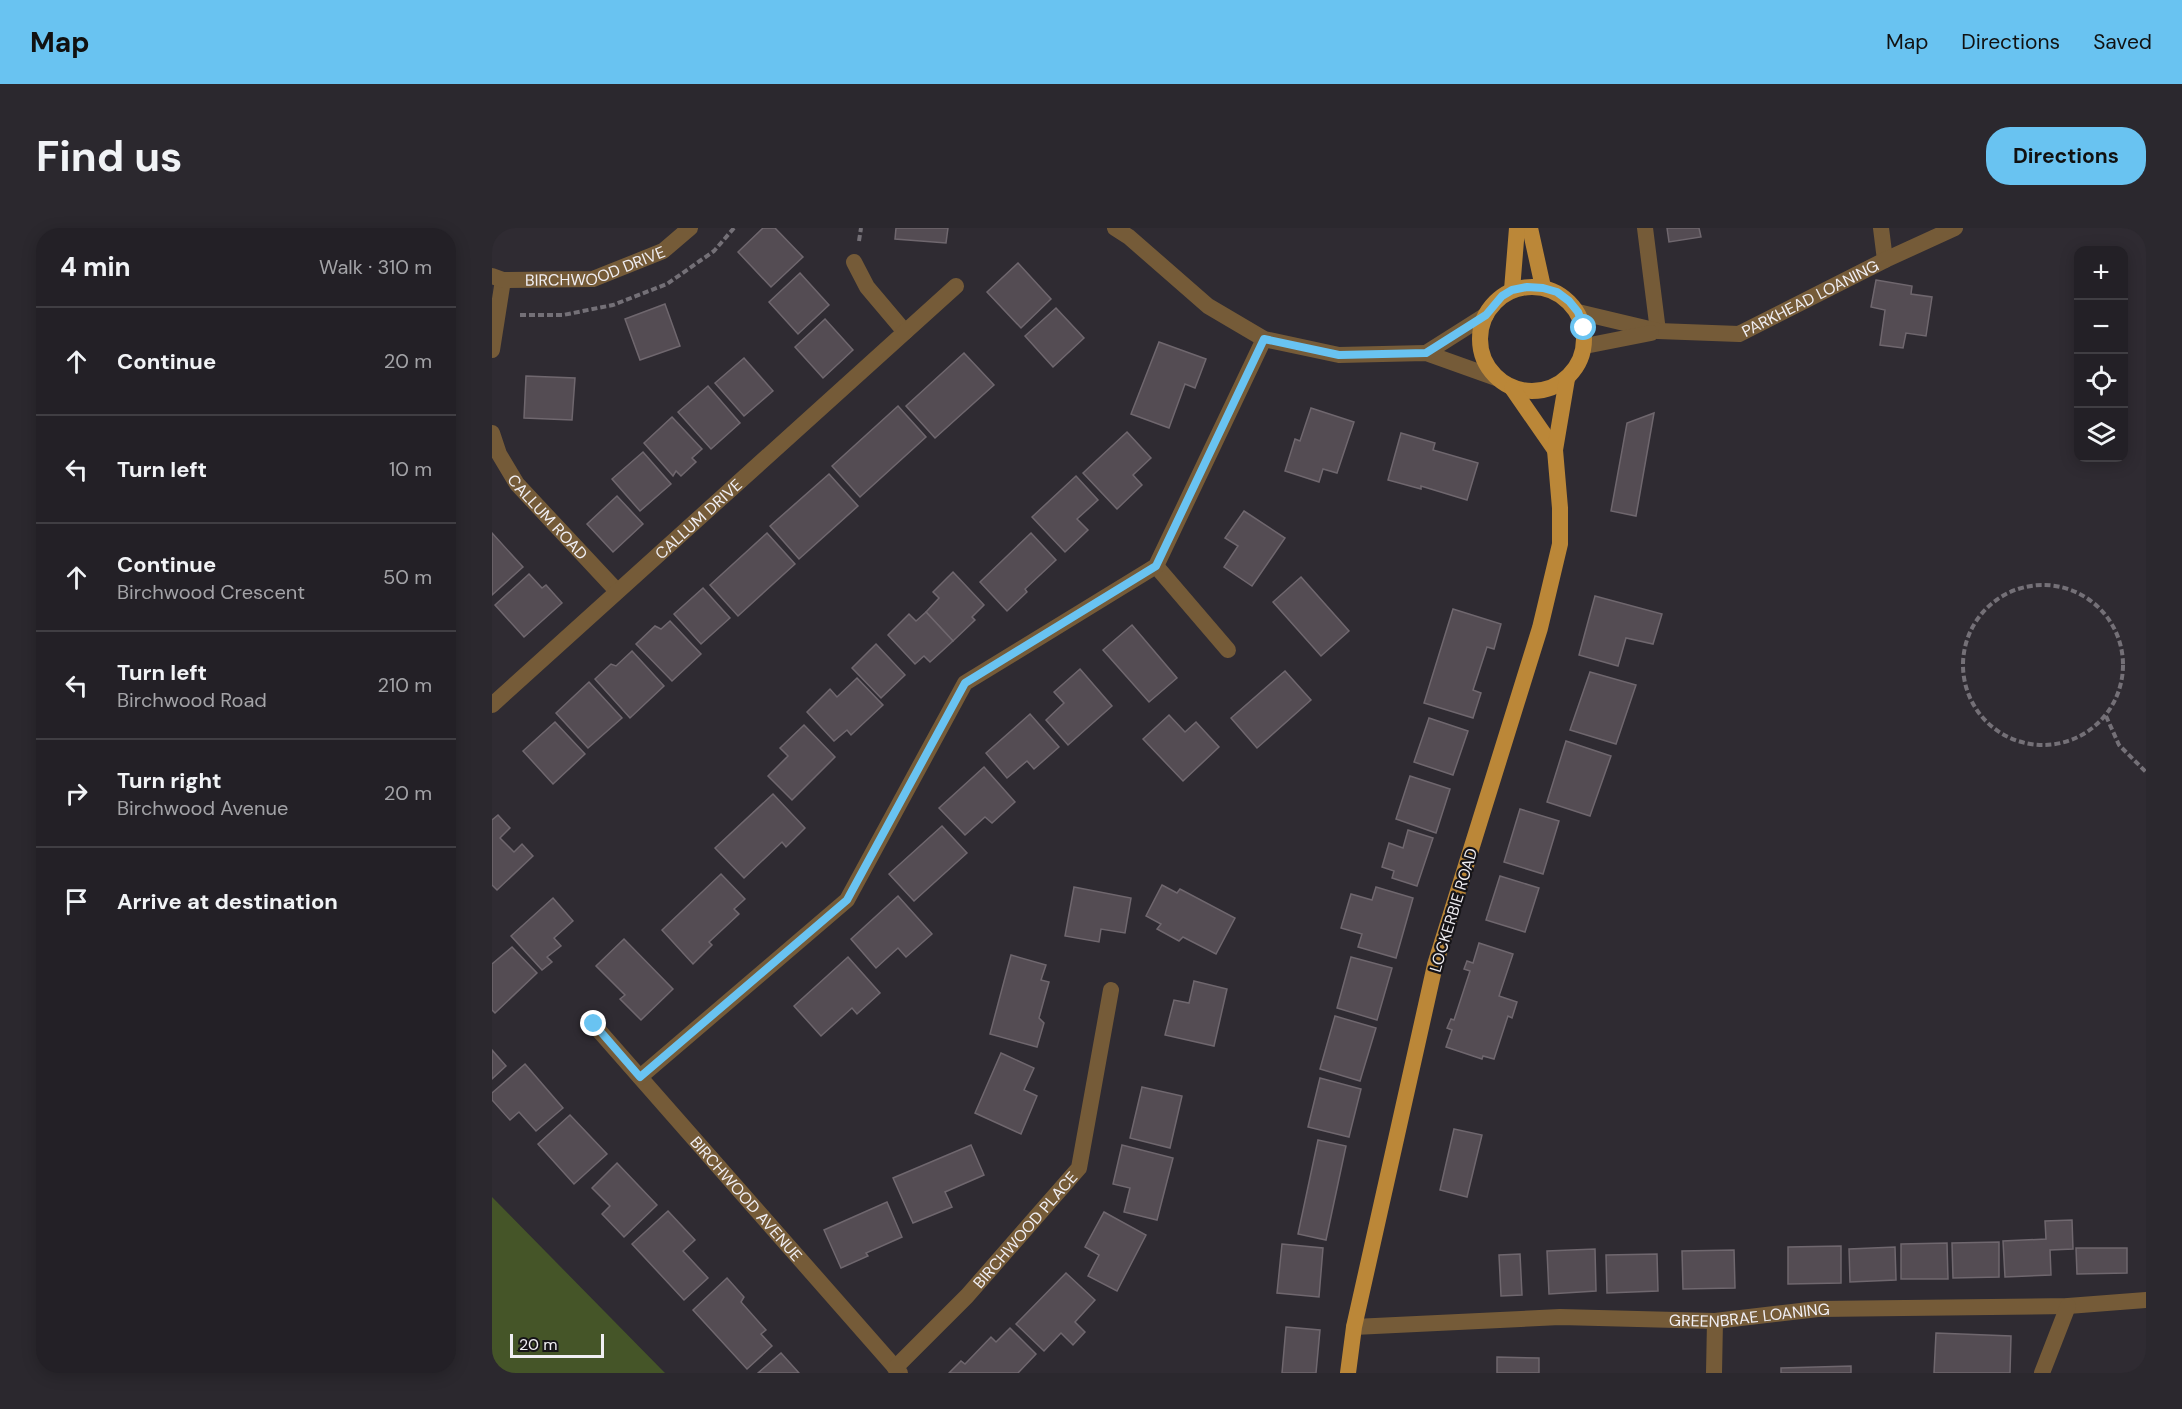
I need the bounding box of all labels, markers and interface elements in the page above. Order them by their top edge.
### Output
text: Map [30,24,90,61]
text: Map [1886,28,1928,56]
text: Directions [1961,28,2060,56]
text: Saved [2093,28,2152,56]
button: Directions [1986,127,2146,185]
text: Find us [36,129,182,184]
street label: BIRCHWOOD DRIVE [525,241,668,291]
map controls [2074,246,2128,462]
button: + [2074,246,2128,300]
text: 4 min [60,250,131,284]
text: Walk · 310 m [319,254,432,280]
street label: PARKHEAD LOANING [1738,255,1882,342]
button: − [2074,300,2128,354]
route start [1570,314,1596,340]
icon: ahead [60,345,93,378]
text: Continue [117,347,216,376]
text: 20 m [384,348,432,374]
button: locate [2074,354,2128,408]
button: layers [2074,408,2128,462]
icon: left [60,453,93,486]
text: Turn left [117,455,207,484]
text: 10 m [389,456,432,482]
street label: CALLUM ROAD [503,471,592,564]
street label: CALLUM DRIVE [651,474,747,564]
text: Continue [117,550,216,579]
icon: ahead [60,561,93,594]
text: 50 m [383,564,432,590]
text: Birchwood Crescent [117,579,305,605]
text: Turn left [117,658,207,687]
icon: left [60,669,93,702]
text: 210 m [377,672,432,698]
text: Birchwood Road [117,687,267,713]
text: Turn right [117,766,222,795]
icon: right [60,777,93,810]
text: 20 m [384,780,432,806]
text: Birchwood Avenue [117,795,288,821]
street label: LOCKERBIE ROAD [1425,846,1482,975]
icon: arrive [60,885,93,918]
text: Arrive at destination [117,887,338,916]
route end [580,1010,606,1036]
street label: BIRCHWOOD AVENUE [685,1132,807,1266]
street label: BIRCHWOOD PLACE [969,1167,1082,1293]
street label: GREENBRAE LOANING [1669,1299,1830,1332]
scale bar [510,1331,604,1358]
text: 20 m [519,1334,558,1355]

